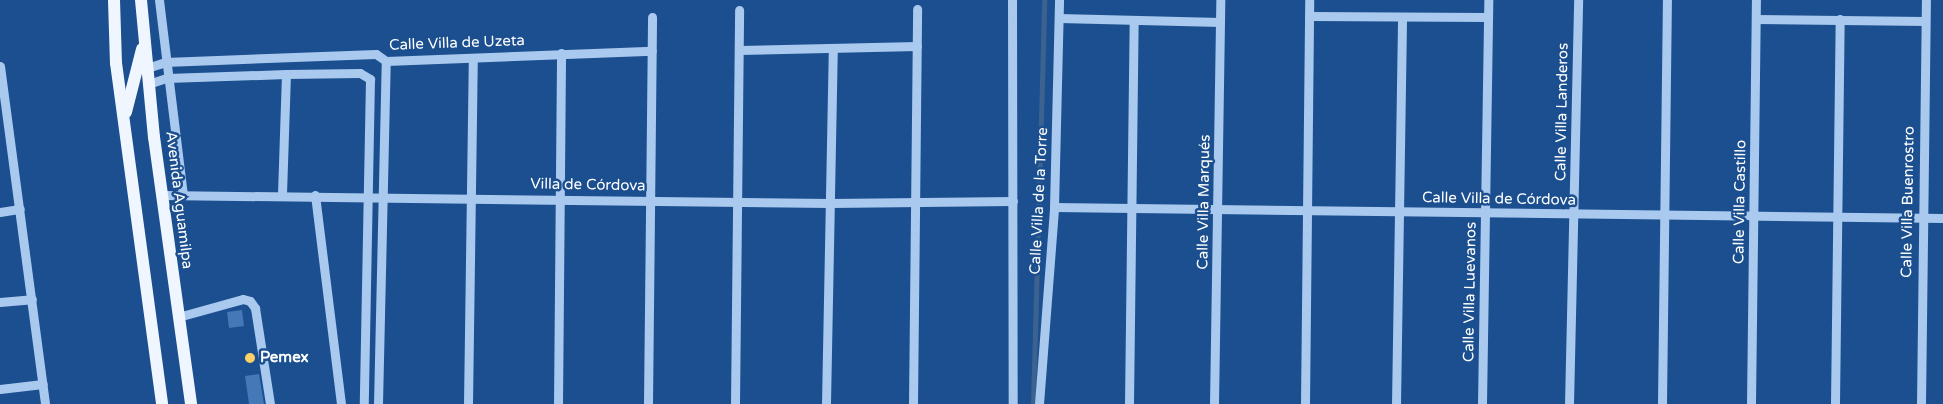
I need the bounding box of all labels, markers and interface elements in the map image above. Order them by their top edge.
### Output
street label: Calle Villa de Uzeta [389,32,525,54]
street label: Calle Villa Landeros [1552,43,1572,181]
street label: Calle Villa Buenrostro [1898,126,1918,278]
street label: Calle Villa de la Torre [1026,127,1052,275]
street label: Avenida Aguamilpa [162,130,196,270]
street label: Calle Villa Marqués [1194,134,1214,270]
street label: Calle Villa Castillo [1730,140,1750,264]
street label: Villa de Córdova [530,175,646,195]
street label: Calle Villa de Córdova [1422,189,1576,209]
street label: Calle Villa Luevanos [1460,222,1480,362]
place label: Pemex [260,349,309,367]
marker: Pemex [244,352,256,364]

